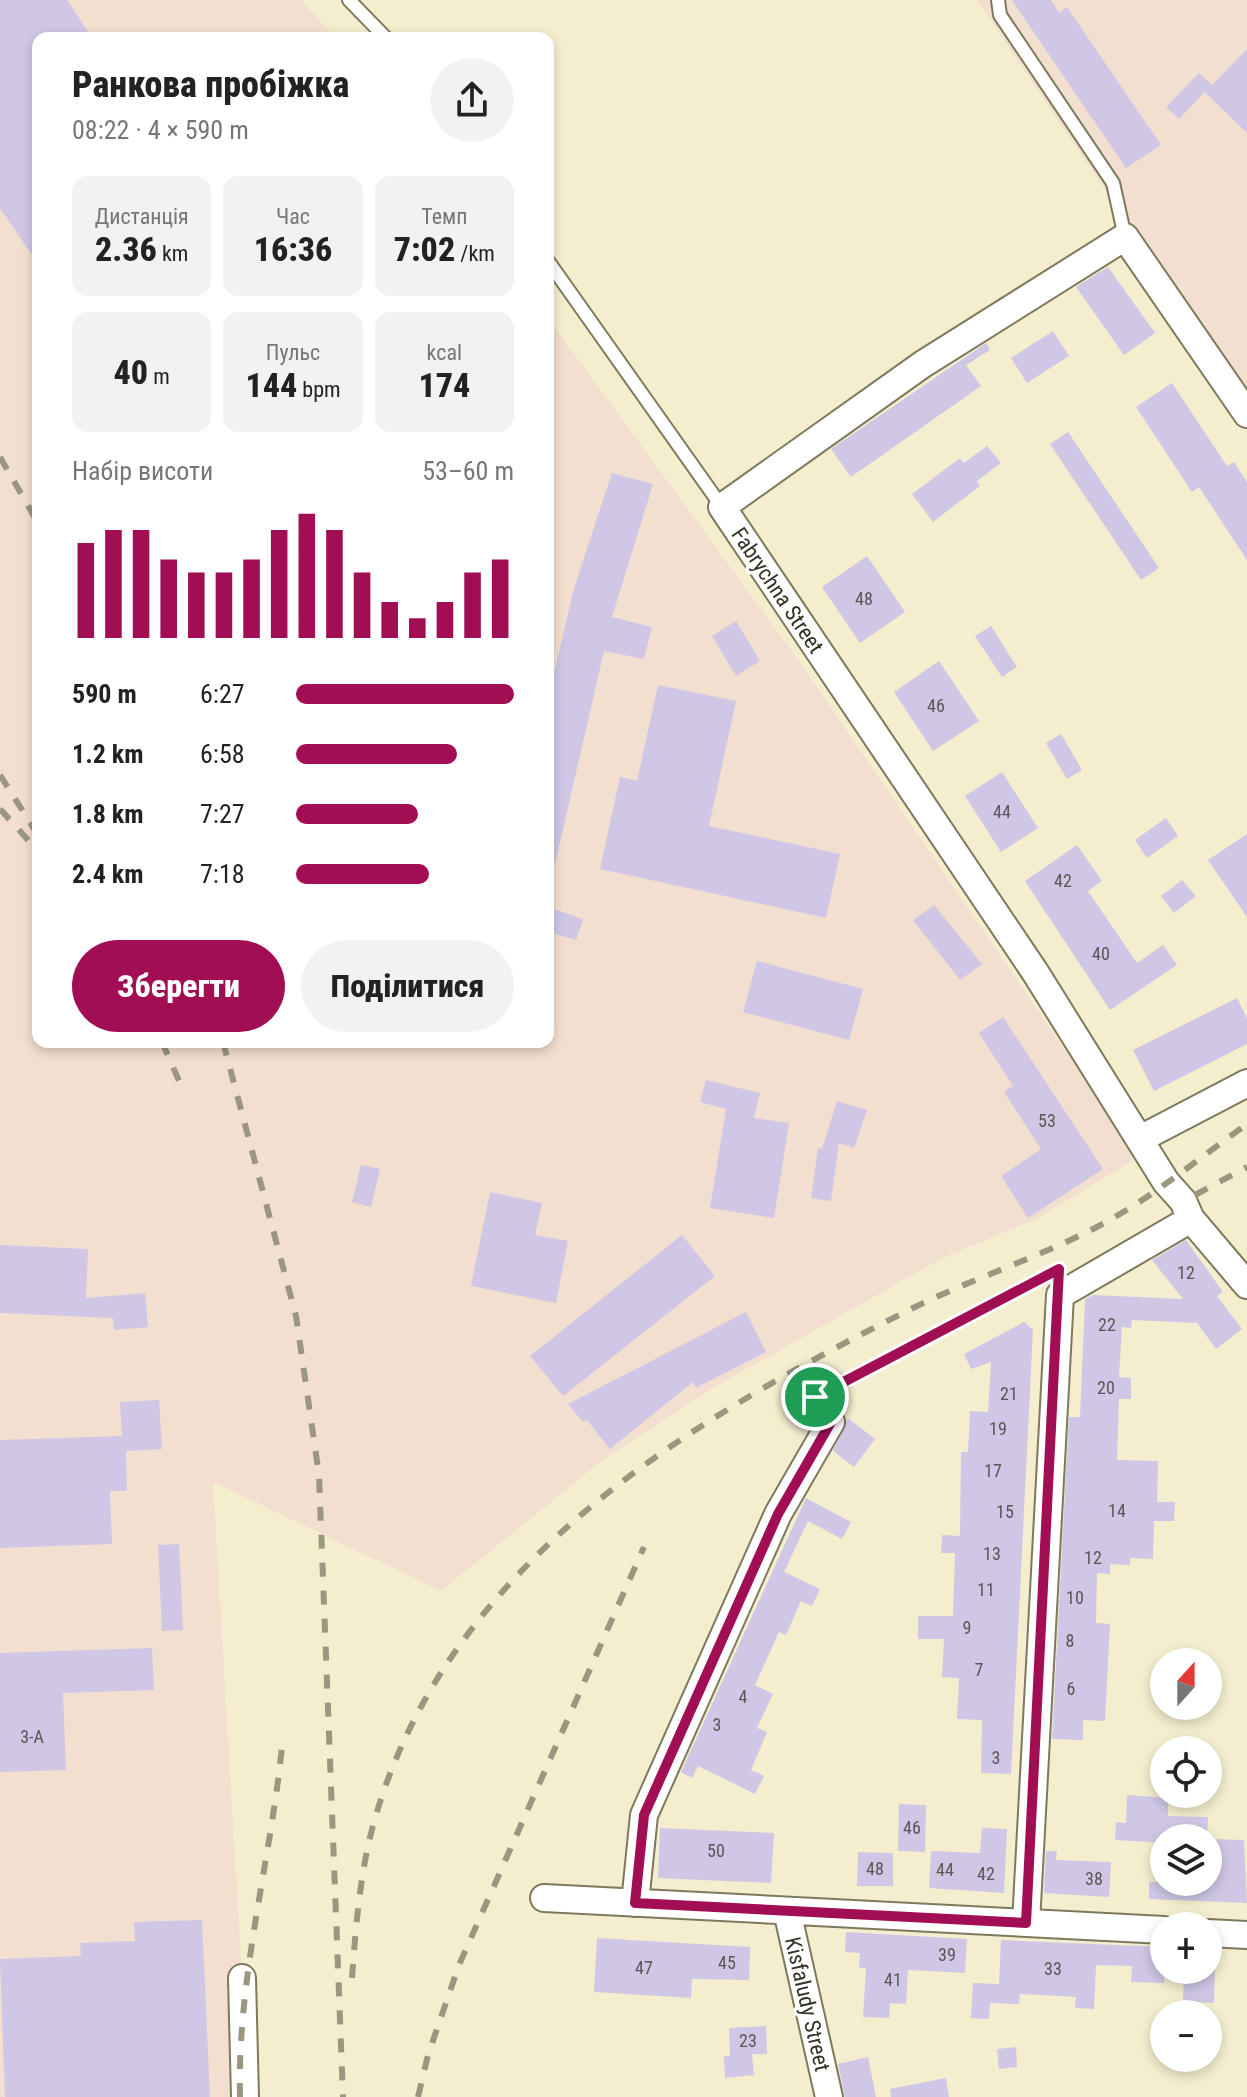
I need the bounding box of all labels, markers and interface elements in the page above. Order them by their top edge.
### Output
button: share [430,58,514,142]
text: Ранкова пробіжка [72,64,349,106]
text: 08:22 · 4 × 590 m [72,115,249,145]
text: Дистанція [95,204,189,229]
text: Час [276,204,310,229]
text: Темп [421,204,467,229]
text: 2.36 [95,229,157,269]
text: 16:36 [254,229,332,269]
text: 7:02 [394,229,455,269]
text: km [157,241,188,266]
text: /km [455,241,495,266]
text: Пульс [266,340,320,365]
text: kcal [427,340,462,365]
text: 40 [114,352,148,392]
text: m [148,364,170,389]
text: 144 [245,365,297,405]
text: 174 [418,365,470,405]
text: bpm [297,377,341,402]
text: Набір висоти [72,456,213,486]
text: 53–60 m [422,456,514,486]
street label: Fabrychna Street [726,523,829,658]
house number: 48 [855,588,873,609]
text: 590 m [72,679,137,709]
text: 6:27 [200,679,245,709]
house number: 46 [927,695,945,716]
text: 1.2 km [72,739,144,769]
text: 6:58 [200,739,245,769]
text: 1.8 km [72,799,144,829]
text: 7:27 [200,799,245,829]
house number: 44 [993,801,1011,822]
text: 2.4 km [72,859,144,889]
text: 7:18 [200,859,245,889]
house number: 42 [1054,870,1072,891]
button: Зберегти [72,940,285,1032]
button: Поділитися [301,940,514,1032]
house number: 40 [1092,943,1110,964]
house number: 53 [1038,1110,1056,1131]
house number: 12 [1177,1262,1195,1283]
house number: 22 [1098,1314,1116,1335]
pin [781,1363,849,1431]
icon: arrive [793,1375,837,1419]
house number: 20 [1097,1377,1115,1398]
house number: 21 [1000,1383,1018,1404]
house number: 19 [989,1418,1007,1439]
house number: 17 [984,1460,1002,1481]
house number: 14 [1108,1500,1126,1521]
house number: 15 [996,1501,1014,1522]
house number: 13 [983,1543,1001,1564]
house number: 12 [1084,1547,1102,1568]
house number: 11 [977,1579,995,1600]
house number: 10 [1066,1587,1084,1608]
house number: 9 [963,1617,971,1638]
house number: 8 [1066,1630,1074,1651]
north arrow [1150,1648,1222,1720]
map controls [1150,1648,1222,2072]
house number: 7 [975,1659,984,1680]
house number: 6 [1067,1678,1075,1699]
house number: 4 [739,1686,748,1707]
house number: 3 [713,1714,721,1735]
house number: 3-А [20,1726,44,1747]
button: locate [1150,1736,1222,1808]
house number: 3 [992,1747,1000,1768]
house number: 46 [903,1817,921,1838]
button: layers [1150,1824,1222,1896]
house number: 50 [707,1840,725,1861]
house number: 48 [866,1858,884,1879]
house number: 44 [936,1859,954,1880]
house number: 42 [977,1863,995,1884]
house number: 38 [1085,1868,1103,1889]
button: + [1150,1912,1222,1984]
street label: Kisfaludy Street [780,1935,835,2074]
house number: 39 [938,1944,956,1965]
house number: 45 [718,1952,736,1973]
house number: 47 [635,1957,653,1978]
house number: 33 [1044,1958,1062,1979]
house number: 41 [884,1969,902,1990]
button: − [1150,2000,1222,2072]
house number: 23 [739,2030,757,2051]

